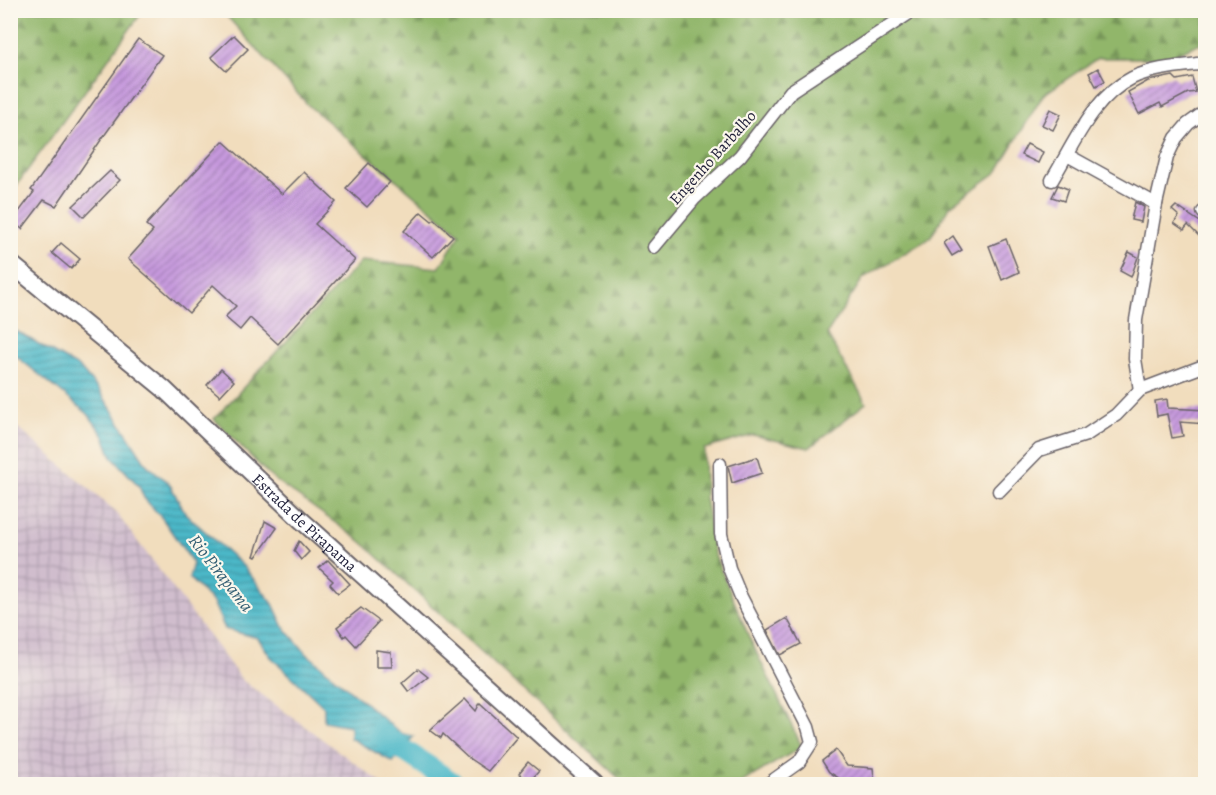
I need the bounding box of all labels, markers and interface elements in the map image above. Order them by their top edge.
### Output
street label: Engenho Barbalho [664,106,761,210]
street label: Estrada de Pirapama [247,469,362,578]
water label: Rio Pirapama [183,529,259,617]

